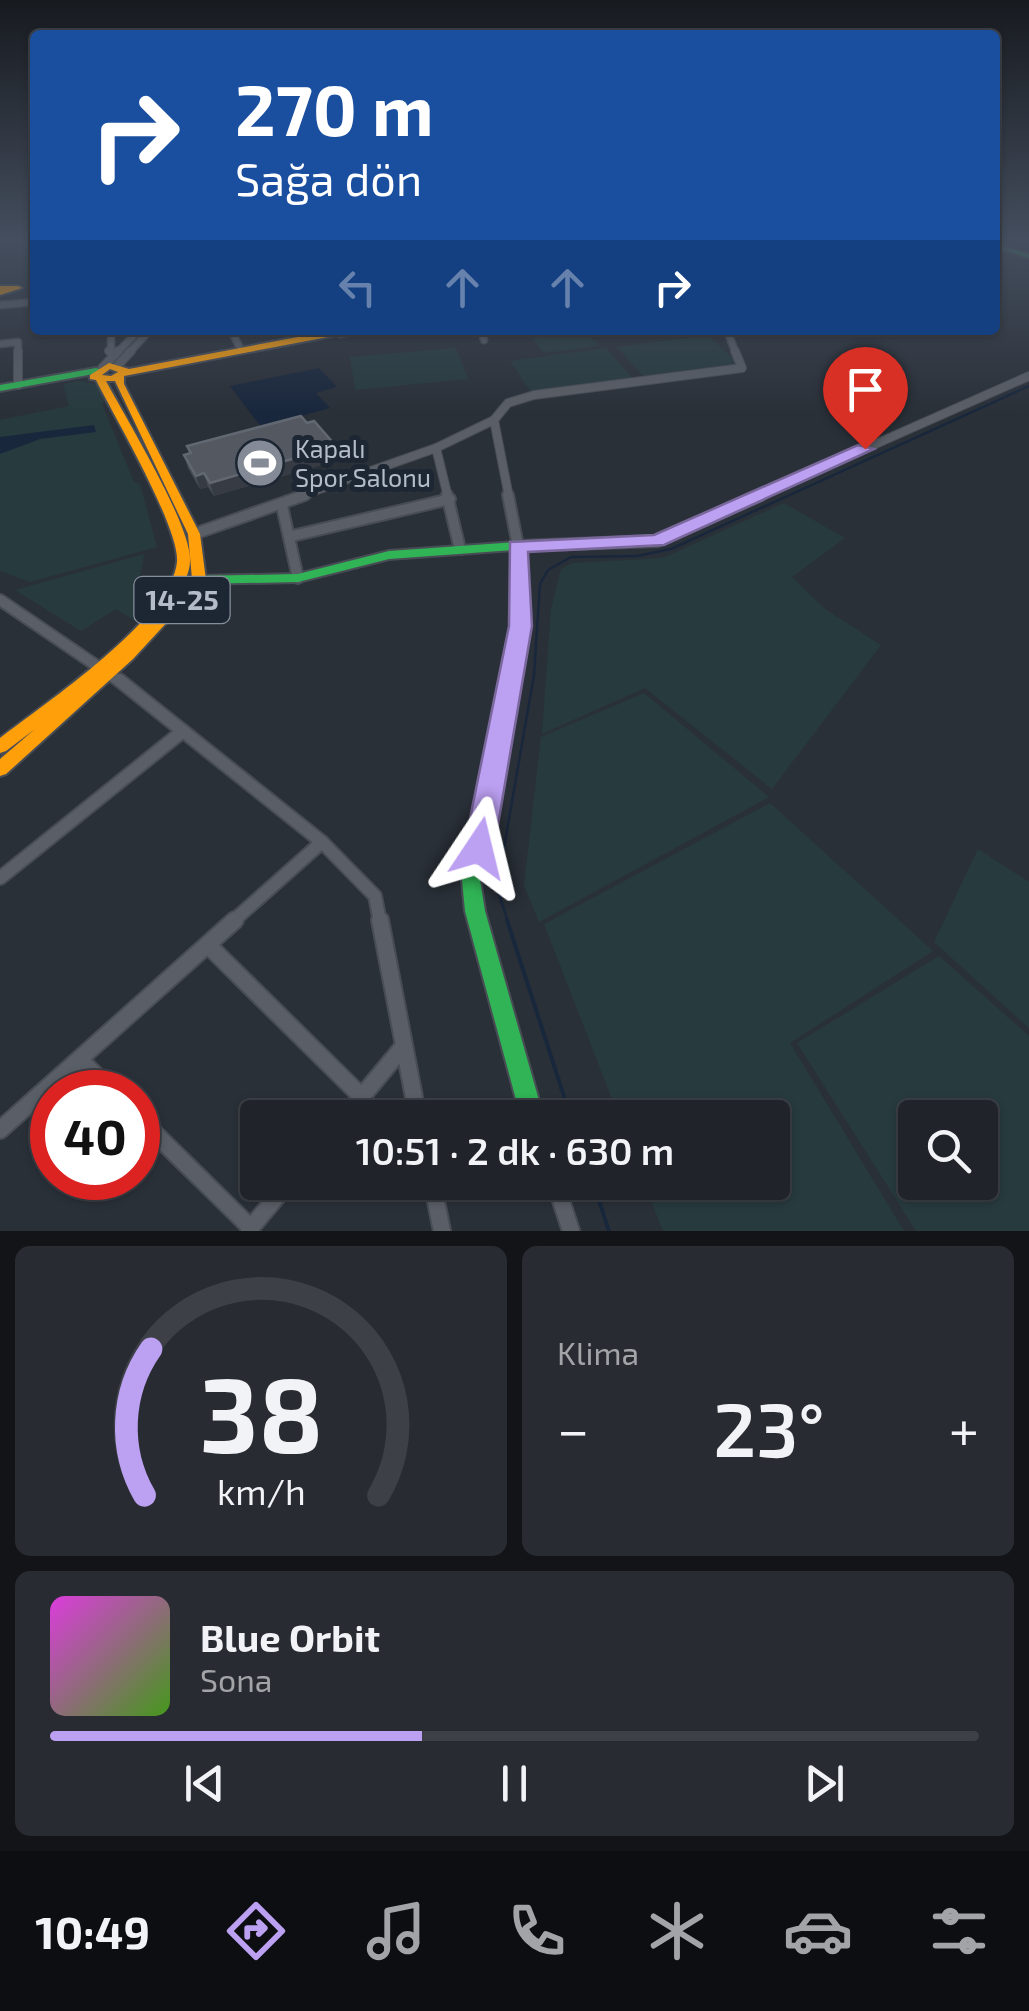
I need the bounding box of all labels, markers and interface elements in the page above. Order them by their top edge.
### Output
text: 270 m [235,66,434,150]
icon: right [70,70,200,200]
text: Sağa dön [235,151,422,205]
icon: left [330,260,385,315]
icon: ahead [435,260,490,315]
icon: ahead [540,260,595,315]
icon: right [645,260,700,315]
pin [823,347,908,450]
icon: arrive [838,362,893,417]
place label: Kapalı Spor Salonu [295,433,431,492]
sports icon: Kapalı Spor Salonu [234,437,286,489]
road number: 14-25 [134,577,230,623]
position arrow [427,796,531,900]
speed limit sign: 40 [30,1070,160,1200]
map controls [898,1100,998,1200]
button: search [898,1100,998,1200]
text: 10:51 · 2 dk · 630 m [356,1127,674,1173]
text: Klima [557,1333,639,1371]
text: 38 [199,1349,323,1474]
text: 23° [713,1382,825,1472]
text: − [557,1395,589,1461]
text: + [949,1395,979,1461]
text: km/h [217,1469,305,1512]
text: Blue Orbit [200,1614,380,1660]
text: Sona [200,1660,272,1698]
icon: previous [177,1756,232,1811]
icon: pause [487,1756,542,1811]
icon: next [797,1756,852,1811]
icon: directions [221,1896,291,1966]
icon: music [361,1896,431,1966]
icon: phone [502,1896,572,1966]
icon: climate [642,1896,712,1966]
icon: car [783,1896,853,1966]
icon: filters [924,1896,994,1966]
text: 10:49 [35,1904,150,1958]

